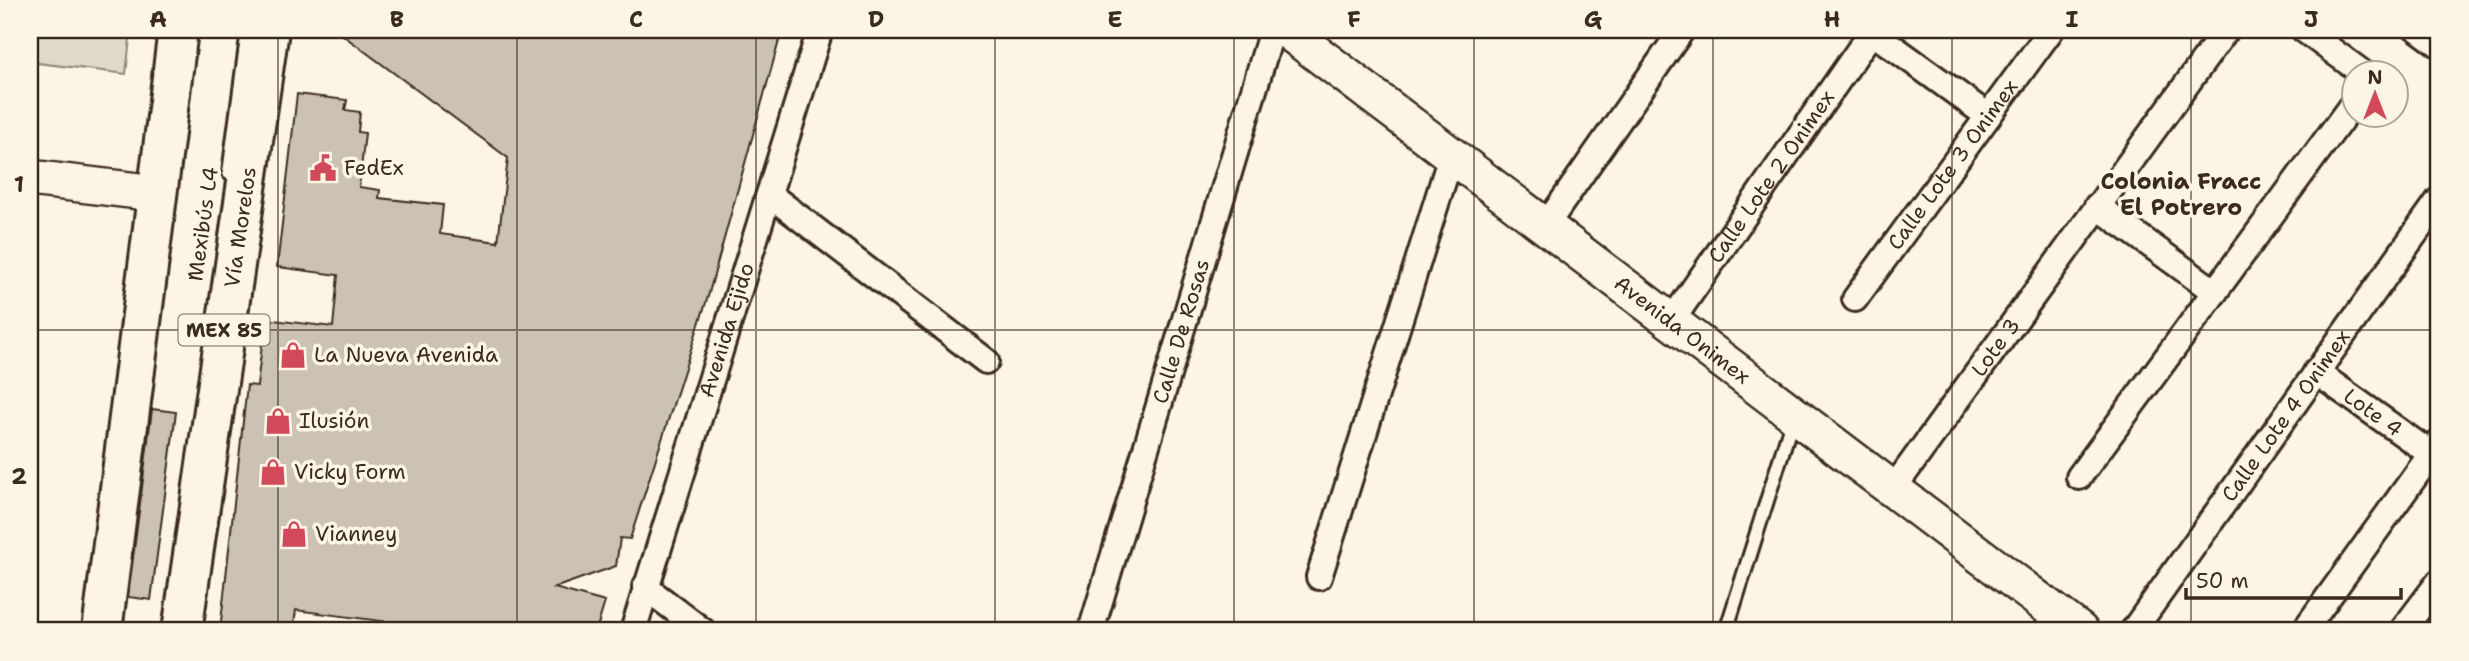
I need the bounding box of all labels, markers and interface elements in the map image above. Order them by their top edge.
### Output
text: A [149,4,167,34]
text: B [390,4,404,34]
text: C [629,4,643,34]
text: D [868,4,884,34]
text: E [1107,4,1123,34]
text: F [1347,4,1361,34]
text: G [1584,4,1603,34]
text: H [1824,4,1840,34]
text: I [2066,4,2079,34]
text: J [2304,4,2318,34]
north arrow [2340,60,2410,130]
text: N [2367,65,2383,90]
street label: Calle Lote 3 Onimex [1881,74,2024,256]
street label: Calle Lote 2 Onimex [1702,85,1841,269]
public building icon: FedEx [308,153,338,183]
place label: FedEx [344,154,404,182]
street label: Mexibús L4 [181,165,225,283]
street label: Vía Morelos [218,165,263,289]
district label: Colonia Fracc El Potrero [2101,166,2261,222]
text: 1 [14,169,24,199]
street label: Calle De Rosas [1146,256,1216,407]
street label: Avenida Ejido [692,259,761,401]
street label: Avenida Onimex [1609,269,1756,391]
street label: Lote 3 [1965,312,2026,382]
road number: MEX 85 [178,314,270,346]
street label: Calle Lote 4 Onimex [2215,324,2356,507]
shop icon: La Nueva Avenida [278,340,308,370]
place label: La Nueva Avenida [314,341,498,369]
street label: Lote 4 [2338,382,2408,443]
shop icon: Ilusión [263,406,293,436]
place label: Ilusión [299,407,369,435]
shop icon: Vicky Form [258,457,288,487]
place label: Vicky Form [294,458,406,486]
text: 2 [11,461,27,491]
shop icon: Vianney [279,519,309,549]
place label: Vianney [315,520,397,548]
scale bar [2186,556,2401,600]
text: 50 m [2196,567,2249,595]

